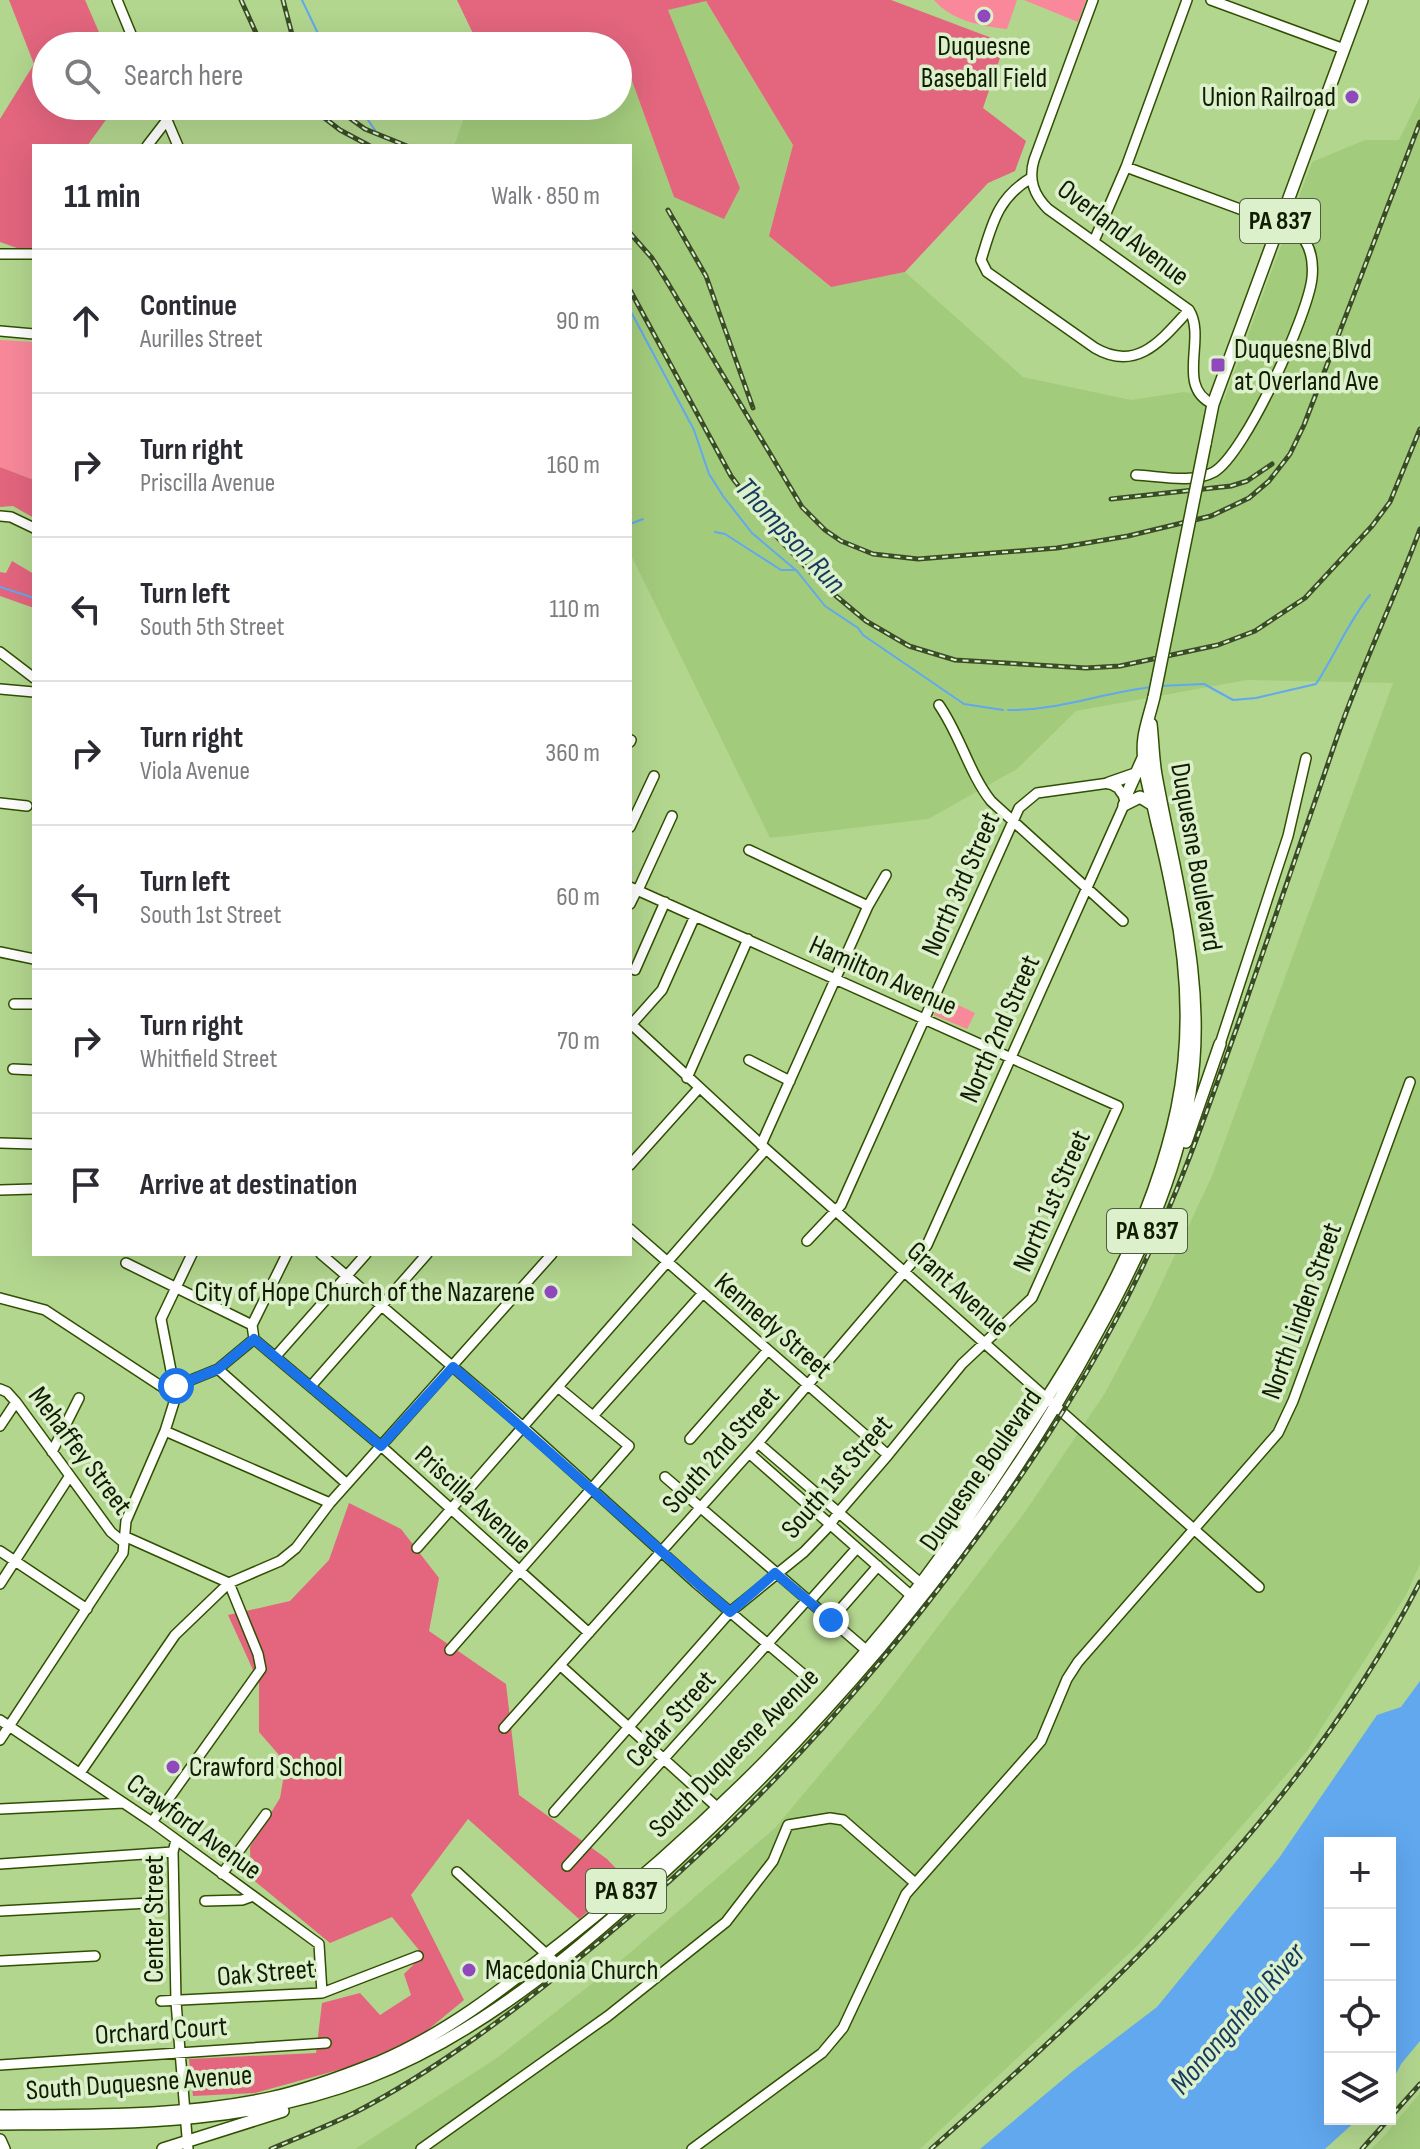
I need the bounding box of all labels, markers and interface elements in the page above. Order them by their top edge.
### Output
marker: Duquesne Baseball Field [975,7,993,25]
place label: Duquesne Baseball Field [921,30,1047,95]
search box [32,32,632,120]
icon: search [60,54,104,98]
text: Search here [124,58,243,94]
place label: Union Railroad [1201,81,1336,114]
marker: Union Railroad [1343,88,1361,106]
street label: Overland Avenue [1051,173,1195,293]
text: 11 min [64,176,141,217]
text: Walk · 850 m [491,181,600,212]
road number: PA 837 [1240,199,1320,243]
text: Continue [140,288,237,324]
icon: ahead [64,299,108,343]
text: 90 m [556,306,600,337]
text: Aurilles Street [140,324,263,355]
place label: Duquesne Blvd at Overland Ave [1234,333,1379,398]
marker: Duquesne Blvd at Overland Ave [1209,356,1227,374]
text: Turn right [140,432,243,468]
icon: right [64,443,108,487]
text: 160 m [547,450,600,481]
text: Priscilla Avenue [140,468,275,499]
water label: Thompson Run [727,470,853,602]
text: Turn left [140,576,230,612]
icon: left [64,587,108,631]
text: 110 m [549,594,600,625]
text: South 5th Street [140,612,284,643]
text: Turn right [140,720,243,756]
icon: right [64,731,108,775]
text: 360 m [545,738,600,769]
text: Viola Avenue [140,756,250,787]
street label: Duquesne Boulevard [1163,760,1229,954]
street label: North 3rd Street [915,807,1007,961]
text: Turn left [140,864,230,900]
icon: left [64,875,108,919]
text: 60 m [556,882,600,913]
text: South 1st Street [140,900,281,931]
street label: Hamilton Avenue [804,929,962,1023]
street label: North 2nd Street [953,950,1047,1108]
text: Turn right [140,1008,243,1044]
icon: right [64,1019,108,1063]
text: 70 m [557,1026,600,1057]
text: Whitfield Street [140,1044,277,1075]
street label: North 1st Street [1006,1125,1098,1277]
icon: arrive [64,1163,108,1207]
text: Arrive at destination [140,1167,357,1203]
road number: PA 837 [1107,1209,1187,1253]
street label: North Linden Street [1255,1218,1349,1404]
street label: Grant Avenue [900,1235,1016,1343]
street label: Kennedy Street [708,1266,838,1386]
place label: City of Hope Church of the Nazarene [195,1276,535,1309]
marker: City of Hope Church of the Nazarene [542,1283,560,1301]
route start [158,1368,194,1404]
street label: South 2nd Street [656,1380,786,1520]
street label: Mehaffey Street [21,1381,139,1521]
street label: Duquesne Boulevard [913,1383,1049,1557]
street label: South 1st Street [775,1409,899,1545]
street label: Priscilla Avenue [408,1439,538,1561]
route end [813,1602,849,1638]
street label: South Duquesne Avenue [642,1661,826,1845]
street label: Cedar Street [619,1664,723,1774]
place label: Crawford School [189,1751,343,1784]
marker: Crawford School [164,1758,182,1776]
street label: Crawford Avenue [120,1767,268,1887]
map controls [1324,1837,1396,2125]
button: + [1324,1837,1396,1909]
street label: Center Street [138,1855,171,1983]
road number: PA 837 [586,1869,666,1913]
button: − [1324,1909,1396,1981]
water label: Monongahela River [1163,1935,1314,2102]
street label: Oak Street [215,1952,317,1994]
place label: Macedonia Church [485,1954,659,1987]
marker: Macedonia Church [460,1961,478,1979]
button: locate [1324,1981,1396,2053]
street label: Orchard Court [94,2010,228,2052]
button: layers [1324,2053,1396,2125]
street label: South Duquesne Avenue [25,2059,253,2107]

